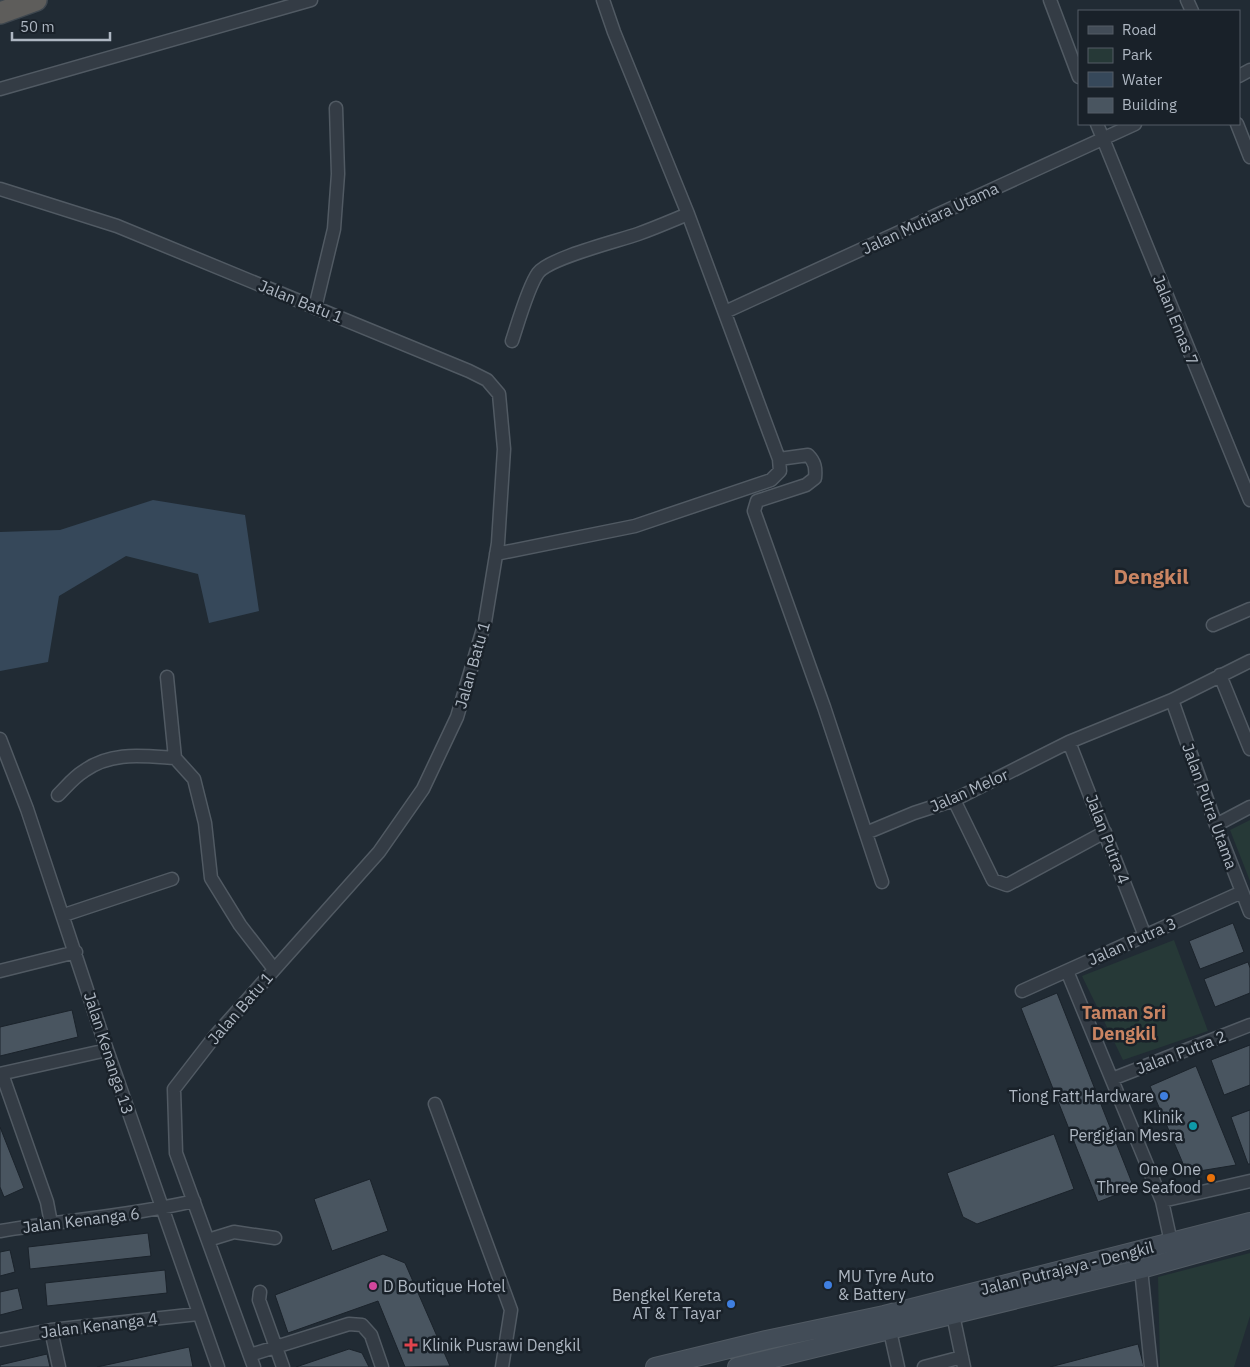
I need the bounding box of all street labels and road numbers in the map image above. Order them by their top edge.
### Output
street label: Jalan Mutiara Utama [859,177,1002,258]
street label: Jalan Emas 7 [1149,272,1203,368]
street label: Jalan Batu 1 [256,275,346,327]
street label: Jalan Batu 1 [450,619,494,711]
street label: Jalan Putra Utama [1178,740,1242,872]
street label: Jalan Melor [927,764,1011,816]
street label: Jalan Putra 4 [1082,791,1134,887]
street label: Jalan Putra 3 [1085,913,1179,969]
street label: Jalan Batu 1 [203,968,277,1048]
street label: Jalan Kenanga 13 [80,989,138,1117]
street label: Jalan Putra 2 [1133,1026,1229,1078]
street label: Jalan Kenanga 6 [21,1203,141,1237]
street label: Jalan Putrajaya - Dengkil [978,1237,1156,1299]
street label: Jalan Kenanga 4 [39,1308,159,1342]

